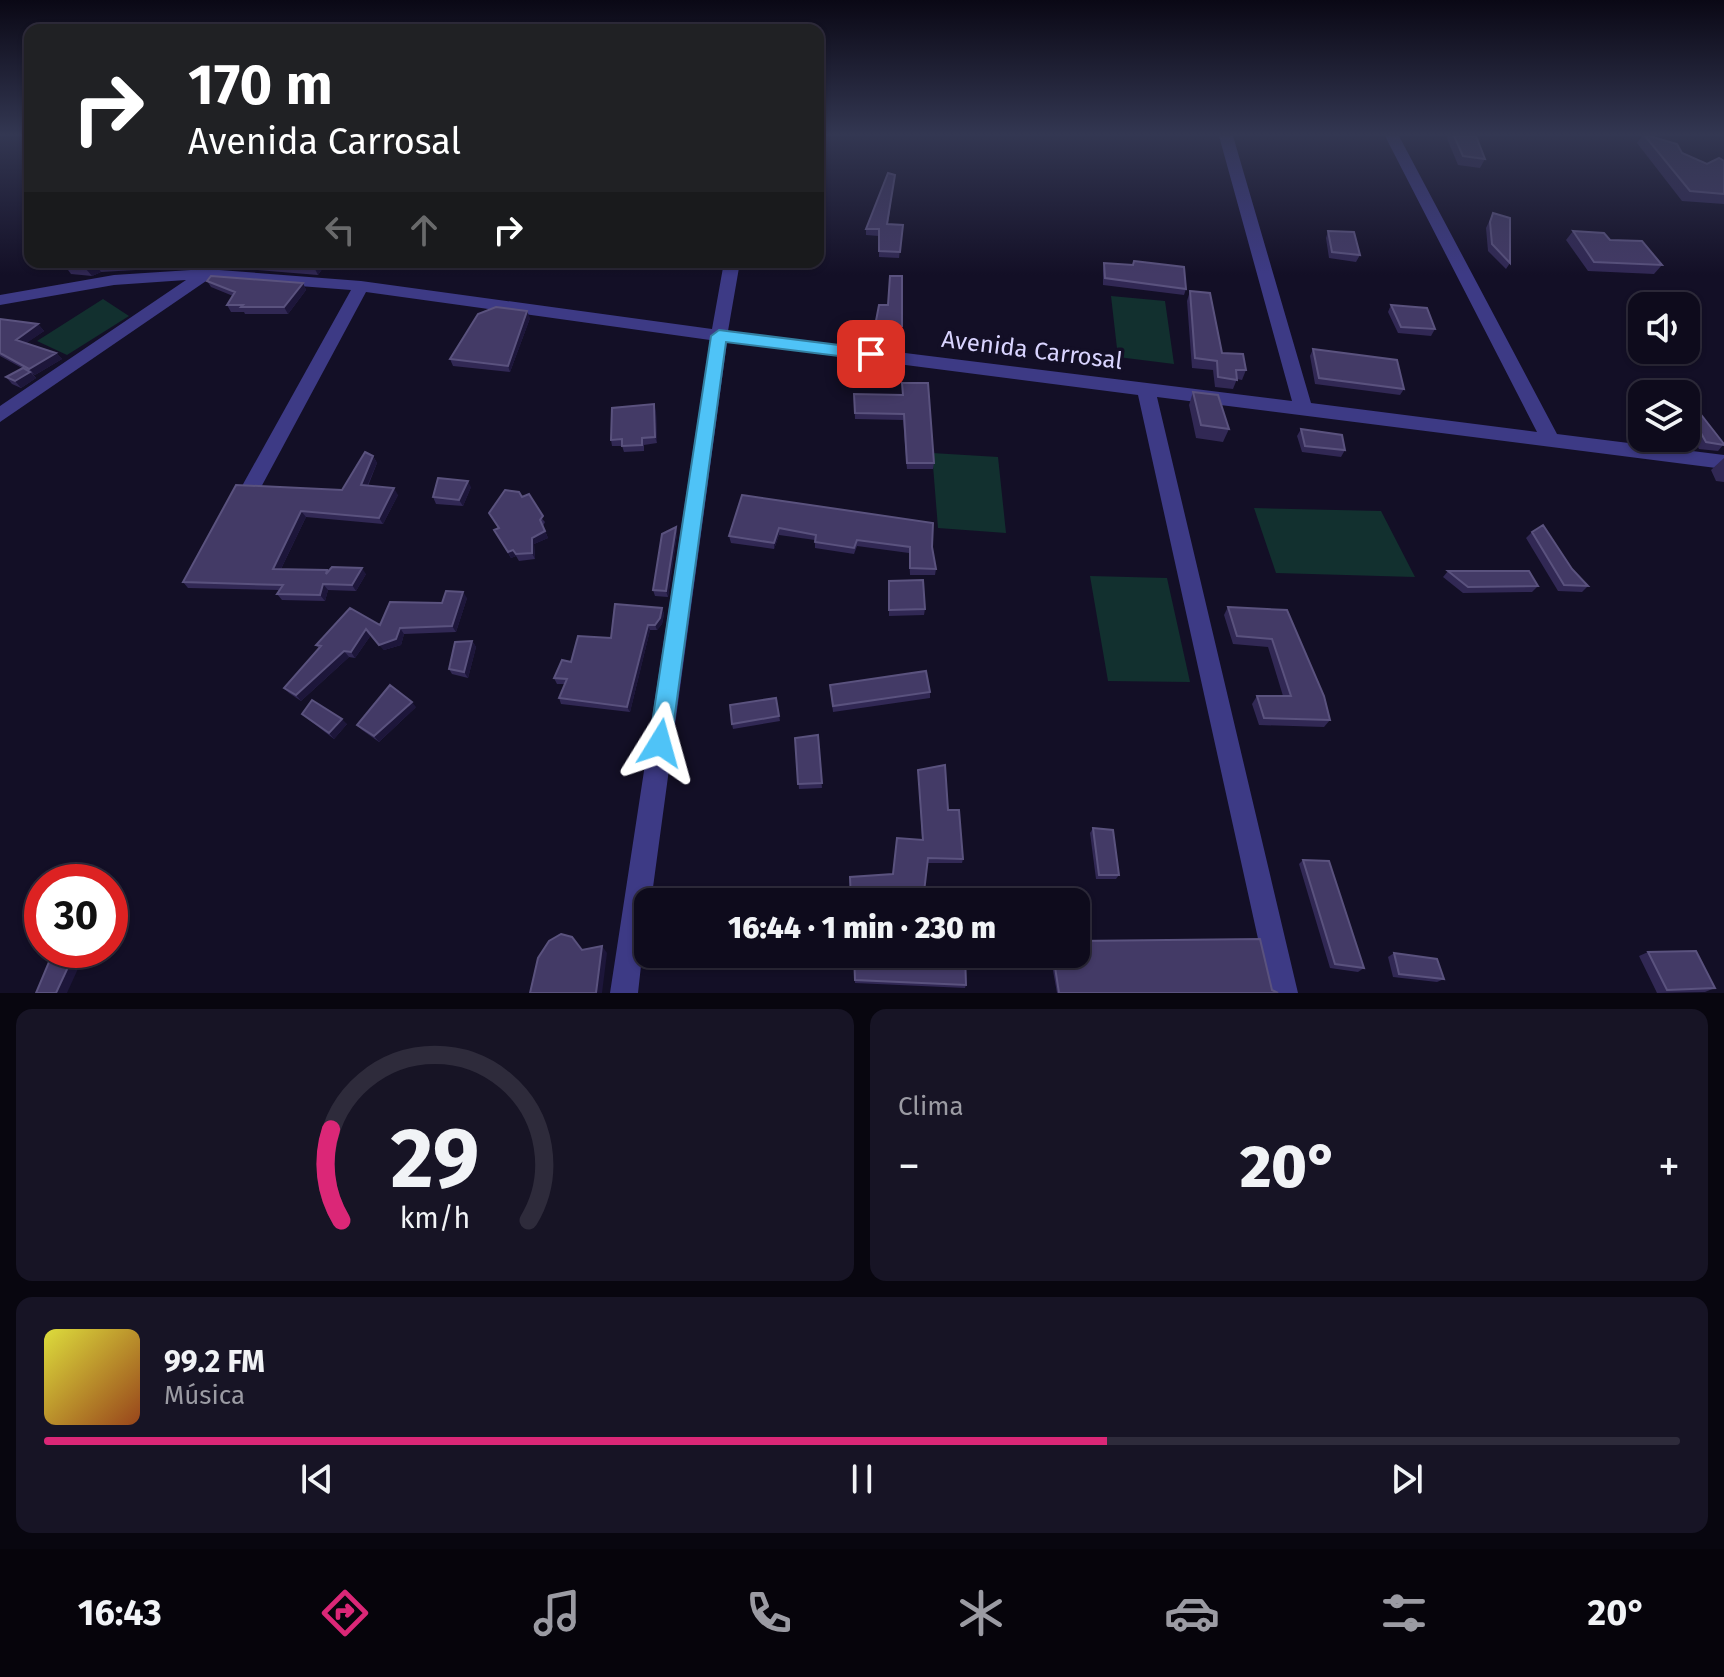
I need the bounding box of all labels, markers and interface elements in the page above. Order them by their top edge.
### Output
text: 170 m [188,52,333,119]
icon: right [56,56,160,160]
text: Avenida Carrosal [188,120,461,164]
icon: left [318,208,362,252]
icon: ahead [402,208,446,252]
icon: right [486,208,530,252]
map controls [1628,292,1700,452]
button: sound [1628,292,1700,364]
pin [837,320,905,388]
street label: Avenida Carrosal [940,325,1124,375]
icon: arrive [849,332,893,376]
button: layers [1628,380,1700,452]
position arrow [618,701,702,785]
speed limit sign: 30 [24,864,128,968]
text: 16:44 · 1 min · 230 m [728,910,996,946]
text: Clima [898,1091,964,1122]
text: 29 [391,1109,479,1209]
text: 20° [1240,1131,1338,1203]
text: − [898,1140,920,1193]
text: + [1658,1140,1680,1193]
text: km/h [400,1201,470,1236]
text: 99.2 FM [164,1344,265,1380]
text: Música [164,1380,245,1411]
icon: previous [295,1457,339,1501]
icon: pause [840,1457,884,1501]
icon: next [1385,1457,1429,1501]
icon: directions [317,1585,373,1641]
icon: music [529,1585,585,1641]
icon: phone [741,1585,797,1641]
icon: climate [953,1585,1009,1641]
icon: car [1164,1585,1220,1641]
icon: filters [1376,1585,1432,1641]
text: 16:43 [78,1591,162,1635]
text: 20° [1588,1591,1646,1635]

